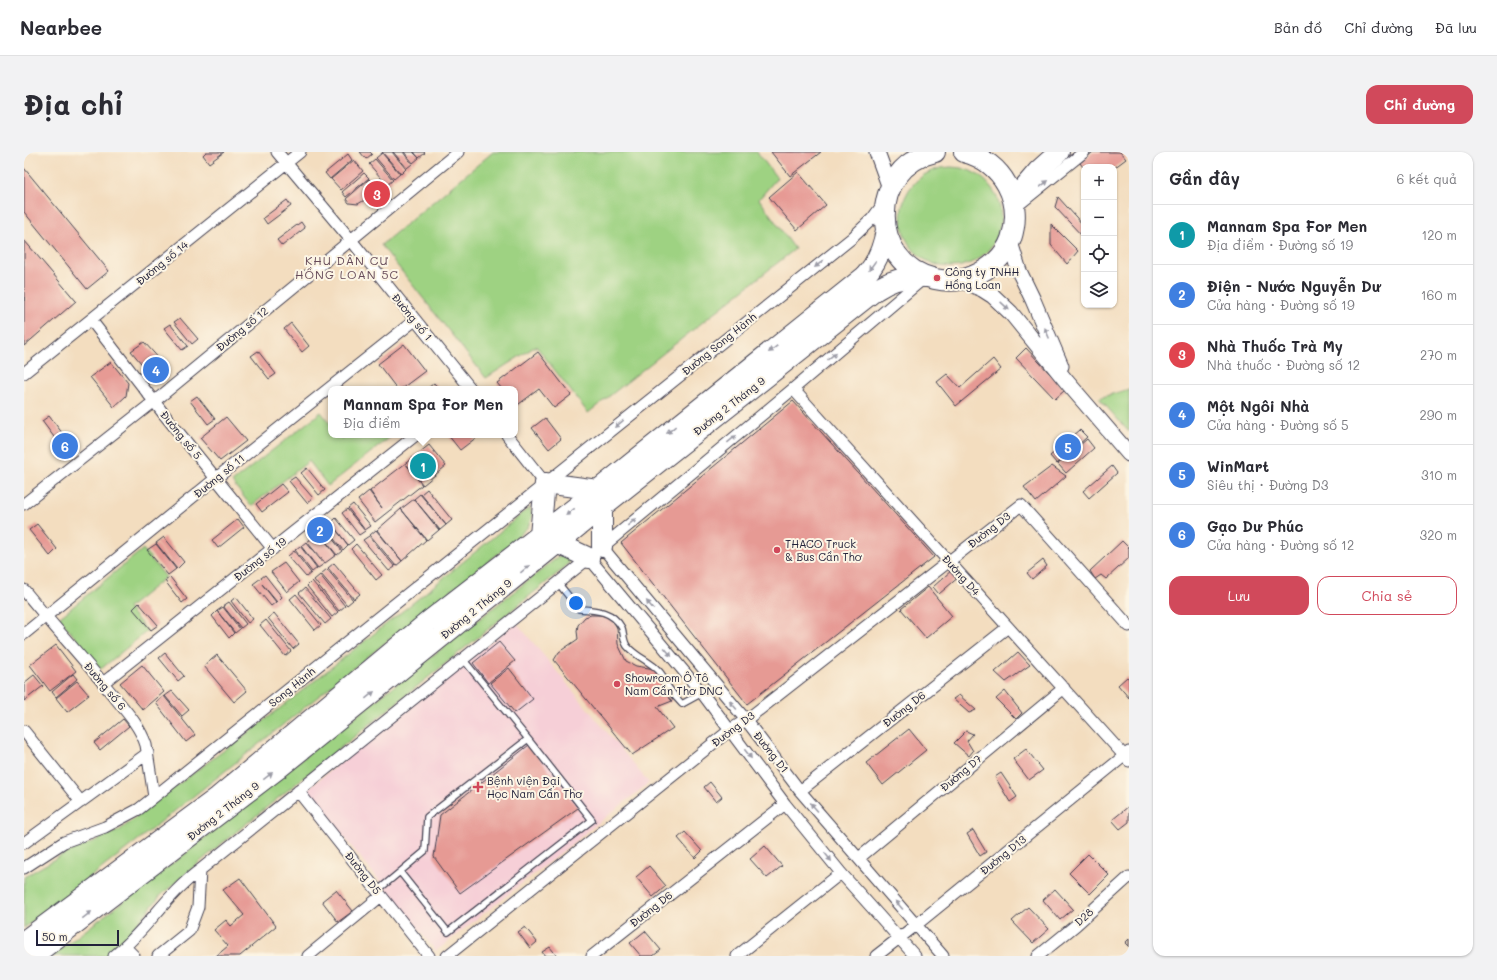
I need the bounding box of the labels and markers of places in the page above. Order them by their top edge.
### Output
pin: 3 [364,179,390,209]
place label: Công ty TNHH Hồng Loan [945,264,1020,292]
marker: Công ty TNHH Hồng Loan [932,273,942,283]
pin: 4 [143,355,169,385]
pin: 6 [52,431,78,461]
pin: 5 [1055,432,1081,462]
pin: 1 [410,451,436,481]
pin: 2 [307,515,333,545]
place label: THACO Truck & Bus Cần Thơ [785,536,863,564]
marker: THACO Truck & Bus Cần Thơ [772,545,782,555]
place label: Showroom Ô Tô Nam Cần Thơ DNC [625,670,723,698]
marker: Showroom Ô Tô Nam Cần Thơ DNC [612,679,622,689]
place label: Bệnh viện Đại Học Nam Cần Thơ [487,773,583,801]
marker: Bệnh viện Đại Học Nam Cần Thơ [472,781,484,793]

